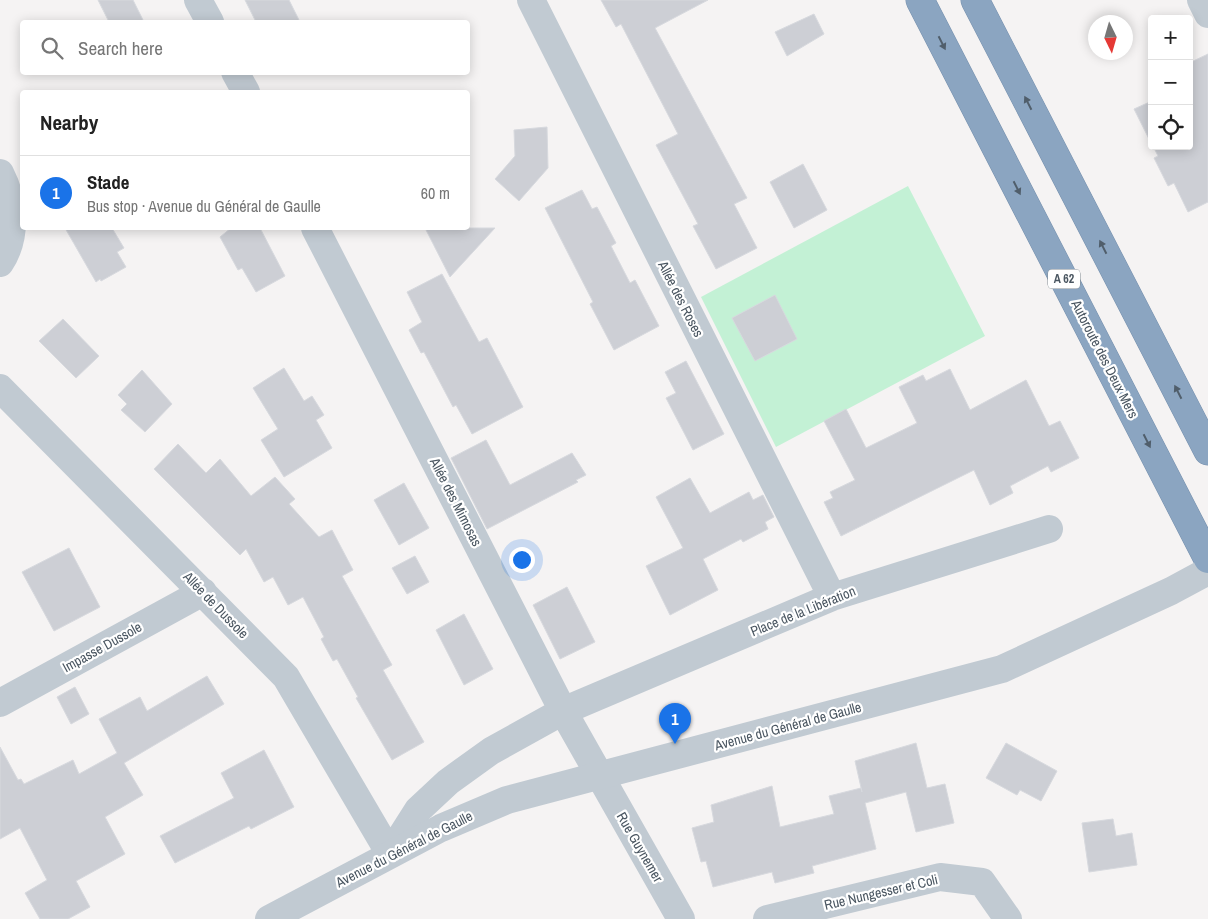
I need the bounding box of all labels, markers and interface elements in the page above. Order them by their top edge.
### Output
north arrow [1088,15,1133,60]
map controls [1148,15,1193,150]
button: + [1148,15,1193,60]
search box [20,20,470,75]
icon: search [38,34,66,62]
text: Search here [78,35,163,61]
one-way arrow [938,36,946,51]
button: − [1148,60,1193,105]
one-way arrow [1024,96,1032,110]
button: locate [1148,105,1193,150]
text: Nearby [40,108,98,137]
text: Stade [87,169,129,195]
one-way arrow [1013,181,1021,195]
text: 1 [52,182,60,204]
text: 60 m [421,182,450,204]
text: Bus stop · Avenue du Général de Gaulle [87,195,321,217]
one-way arrow [1099,240,1107,255]
street label: Allée des Roses [654,257,708,340]
road number: A 62 [1048,270,1080,288]
street label: Autoroute des Deux Mers [1067,296,1143,421]
one-way arrow [1174,384,1182,399]
one-way arrow [1143,434,1151,448]
street label: Allée des Mimosas [426,454,486,550]
your location [509,547,535,573]
street label: Allée de Dussole [179,567,252,642]
street label: Place de la Libération [748,582,858,640]
street label: Impasse Dussole [59,618,145,676]
street label: Avenue du Général de Gaulle [712,698,863,755]
pin: 1 [659,703,691,744]
street label: Avenue du Général de Gaulle [332,807,475,892]
street label: Rue Guynemer [613,809,667,885]
street label: Rue Nungesser et Coli [822,870,940,914]

